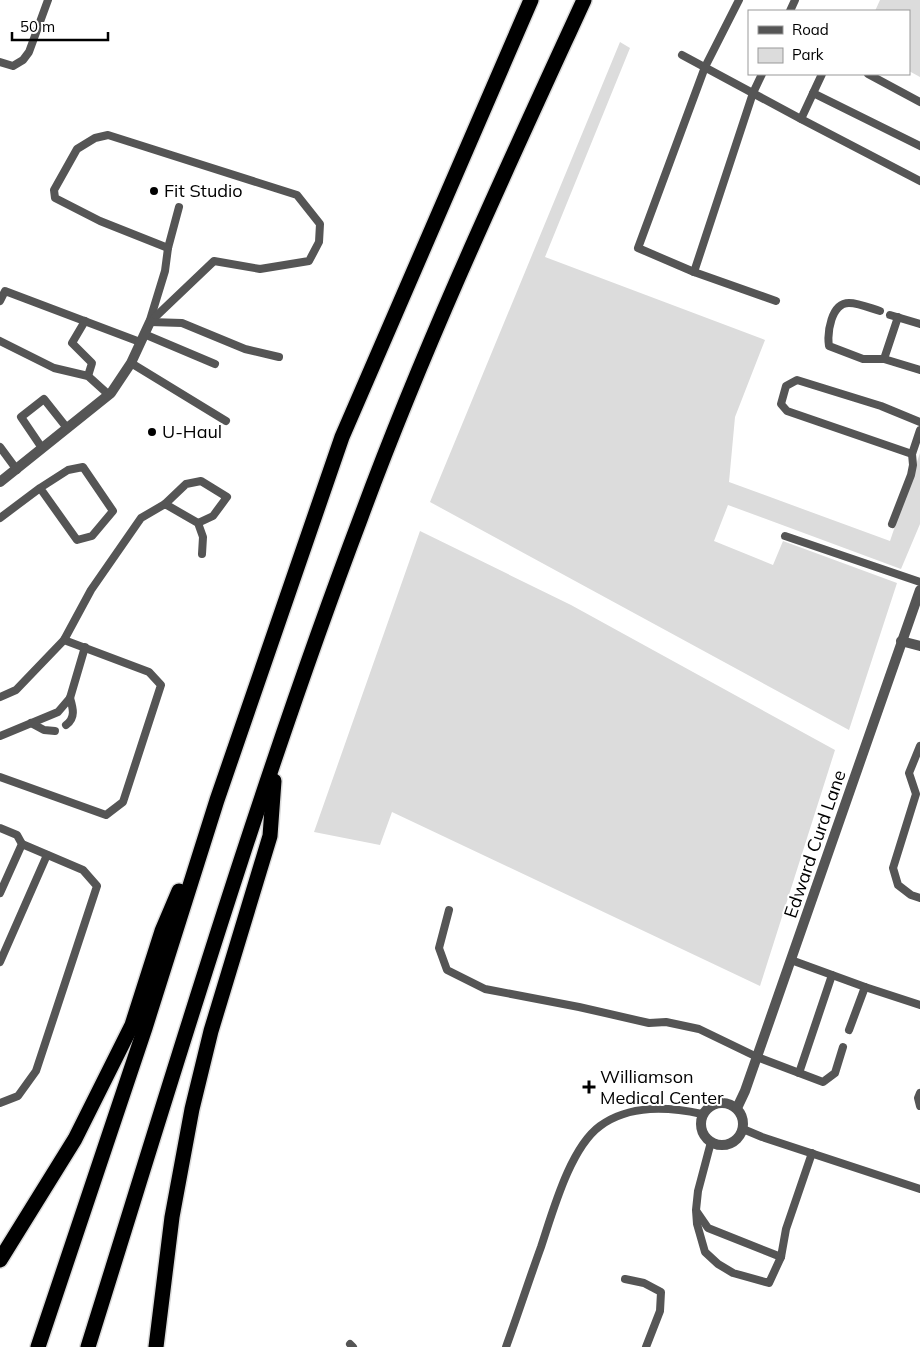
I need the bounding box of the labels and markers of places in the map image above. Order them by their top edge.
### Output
place label: Fit Studio [164,179,243,202]
marker: Fit Studio [148,185,160,197]
place label: U-Haul [162,420,222,443]
marker: U-Haul [146,426,158,438]
place label: Williamson Medical Center [600,1065,724,1109]
marker: Williamson Medical Center [582,1080,596,1094]

